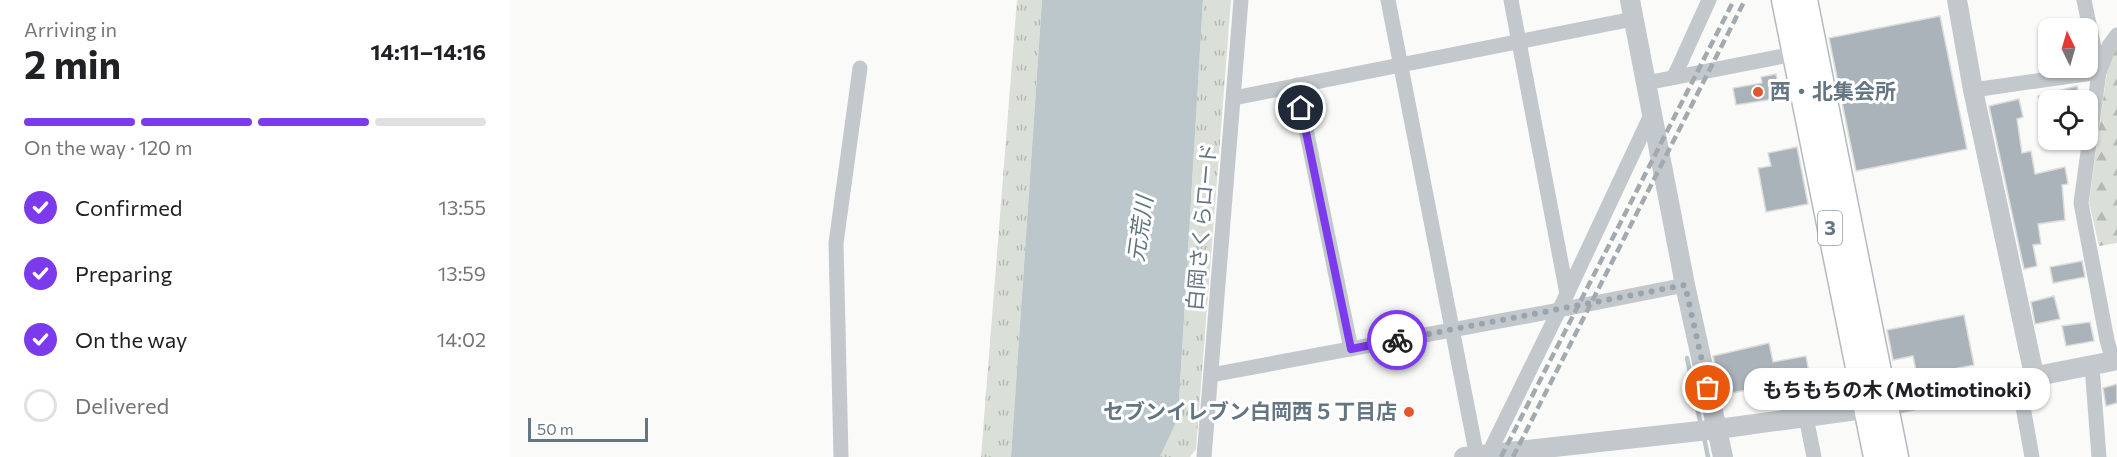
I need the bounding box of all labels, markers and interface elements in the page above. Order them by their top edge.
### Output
text: Arriving in [24,17,117,41]
north arrow [2038,18,2098,78]
map controls [2038,18,2098,150]
text: 14:11–14:16 [371,38,486,65]
text: 2 min [24,39,121,87]
place label: 西・北集会所 [1770,78,1896,103]
pin [1275,82,1326,133]
marker: 西・北集会所 [1751,85,1765,99]
button: locate [2038,90,2098,150]
icon: home [1284,91,1317,124]
text: On the way · 120 m [24,135,192,159]
street label: 白岡さくらロード [1181,142,1220,312]
icon: check [24,191,57,224]
water label: 元荒川 [1122,192,1158,263]
text: Confirmed [75,194,182,221]
text: 13:55 [438,195,486,219]
road number: 3 [1818,211,1842,245]
icon: check [24,257,57,290]
text: Preparing [75,260,172,287]
text: 13:59 [438,261,486,285]
courier [1367,310,1427,370]
icon: check [24,323,57,356]
icon: bike [1381,324,1414,357]
text: On the way [75,326,187,353]
text: 14:02 [437,327,486,351]
pin [1682,362,1733,413]
callout: もちもちの木 (Motimotinoki) [1744,367,2050,409]
icon: bag [1691,371,1724,404]
text: もちもちの木 (Motimotinoki) [1762,377,2032,401]
text: Delivered [75,392,169,419]
place label: セブンイレブン白岡西５丁目店 [1103,398,1397,423]
marker: セブンイレブン白岡西５丁目店 [1402,405,1416,419]
scale bar [528,415,648,442]
text: 50 m [537,419,574,438]

